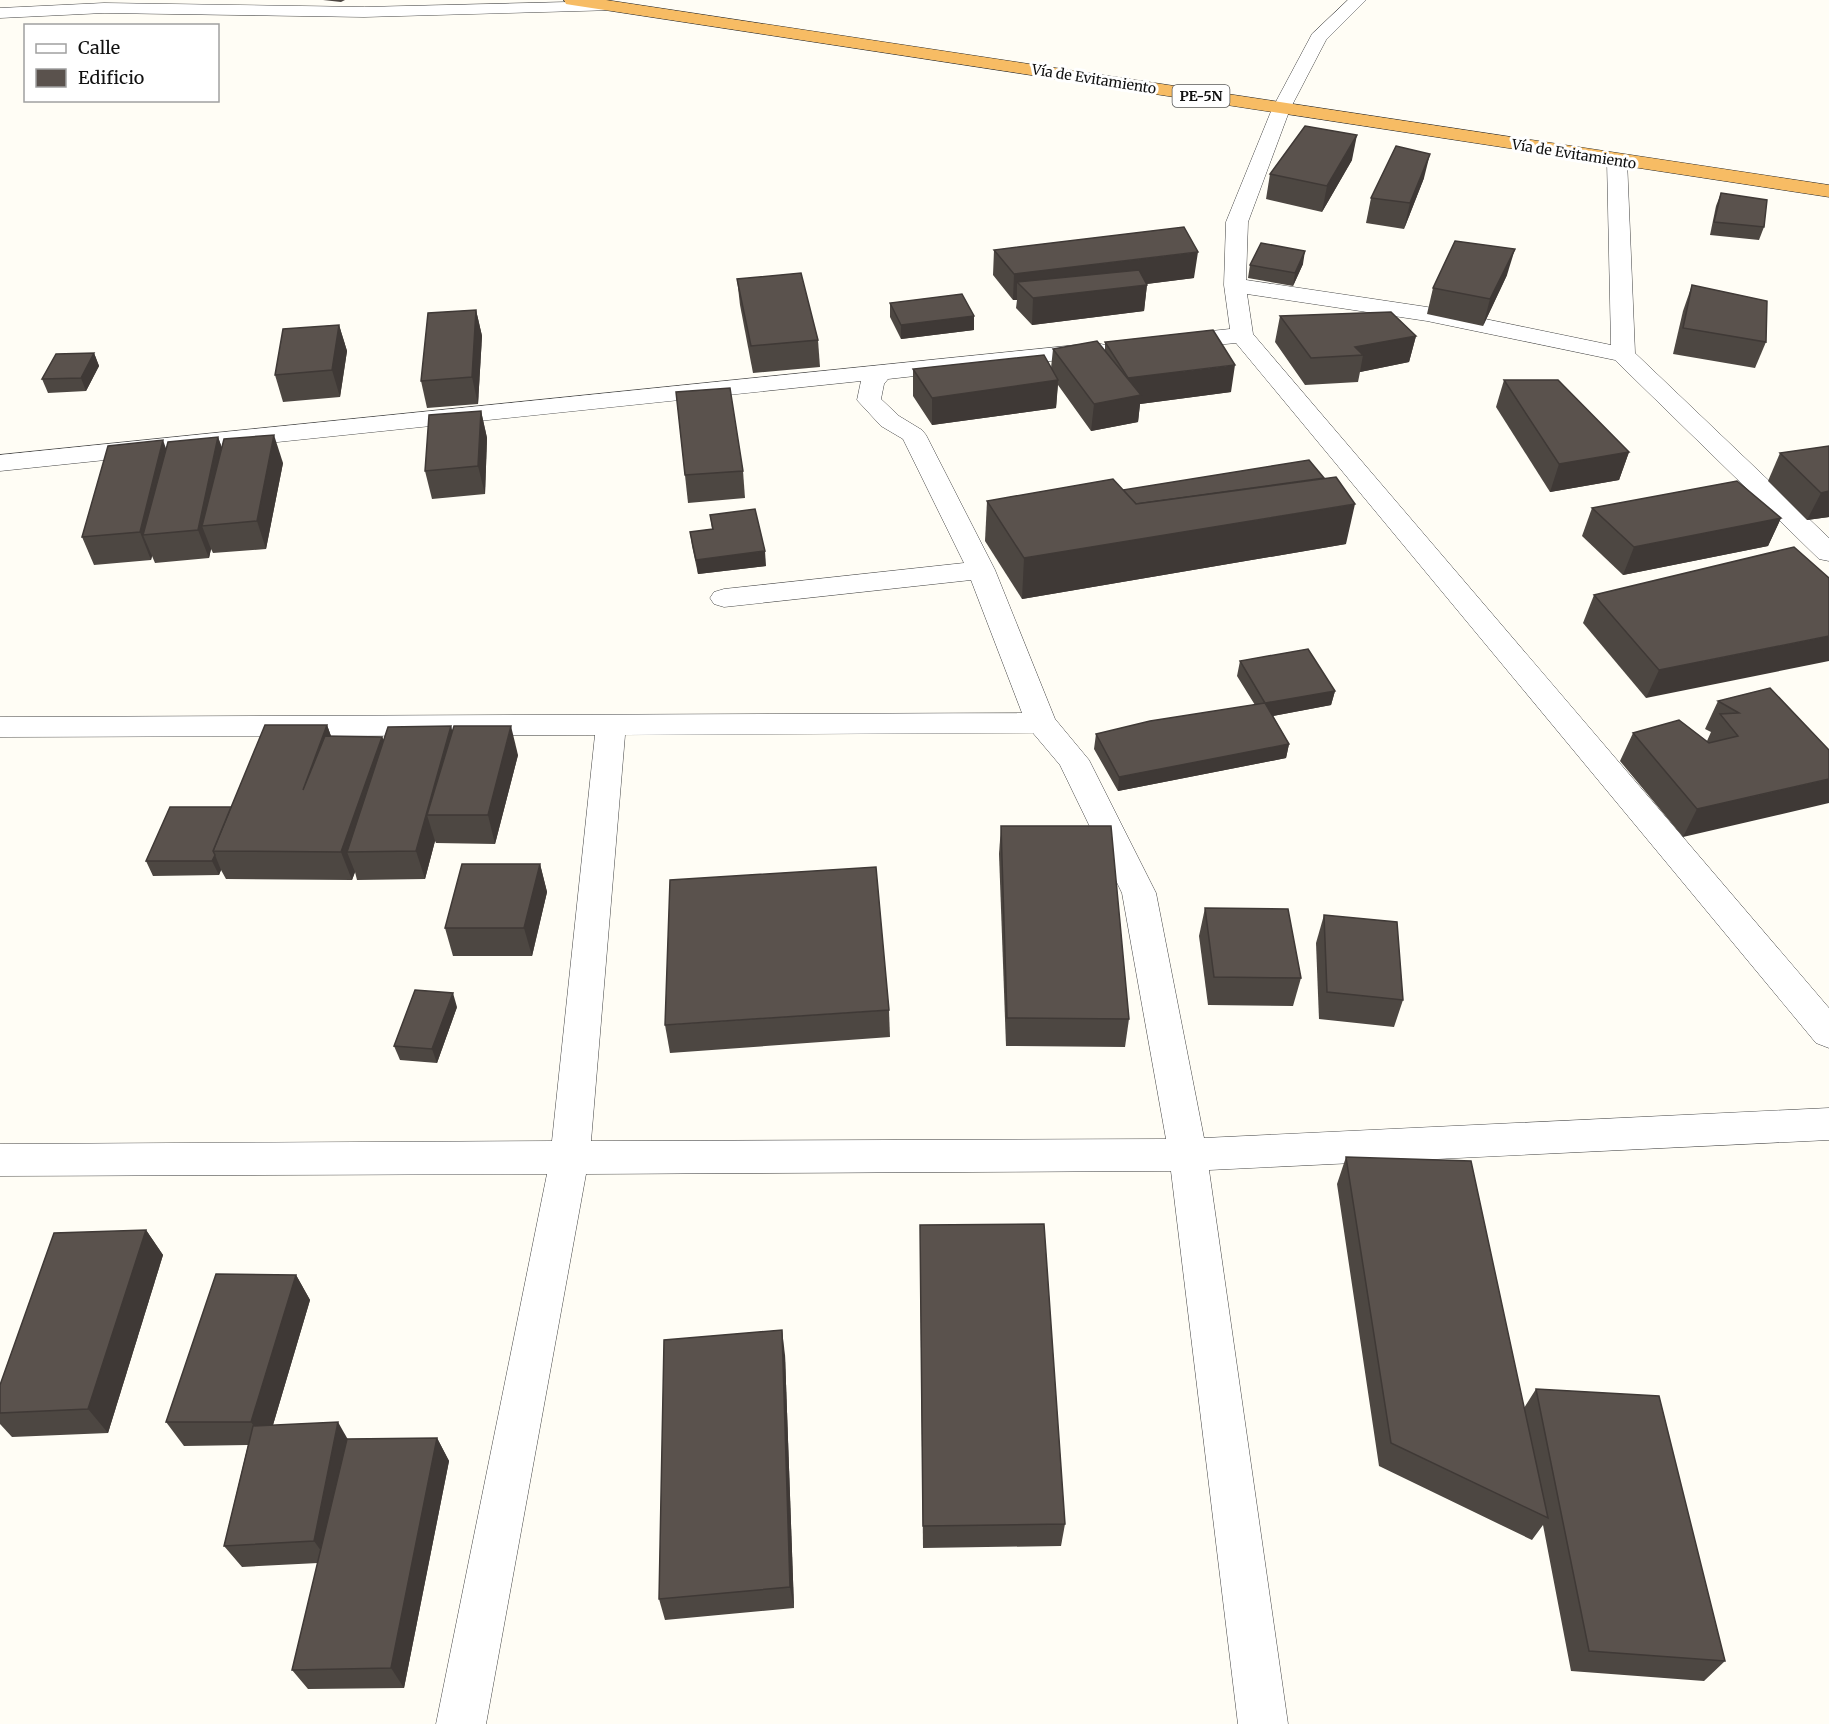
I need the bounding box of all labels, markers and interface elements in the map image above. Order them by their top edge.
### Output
legend [24,24,219,102]
text: Calle [78,36,120,59]
street label: Vía de Evitamiento [1030,60,1157,98]
text: Edificio [78,66,144,89]
road number: PE-5N [1172,85,1230,107]
street label: Vía de Evitamiento [1510,135,1637,173]

